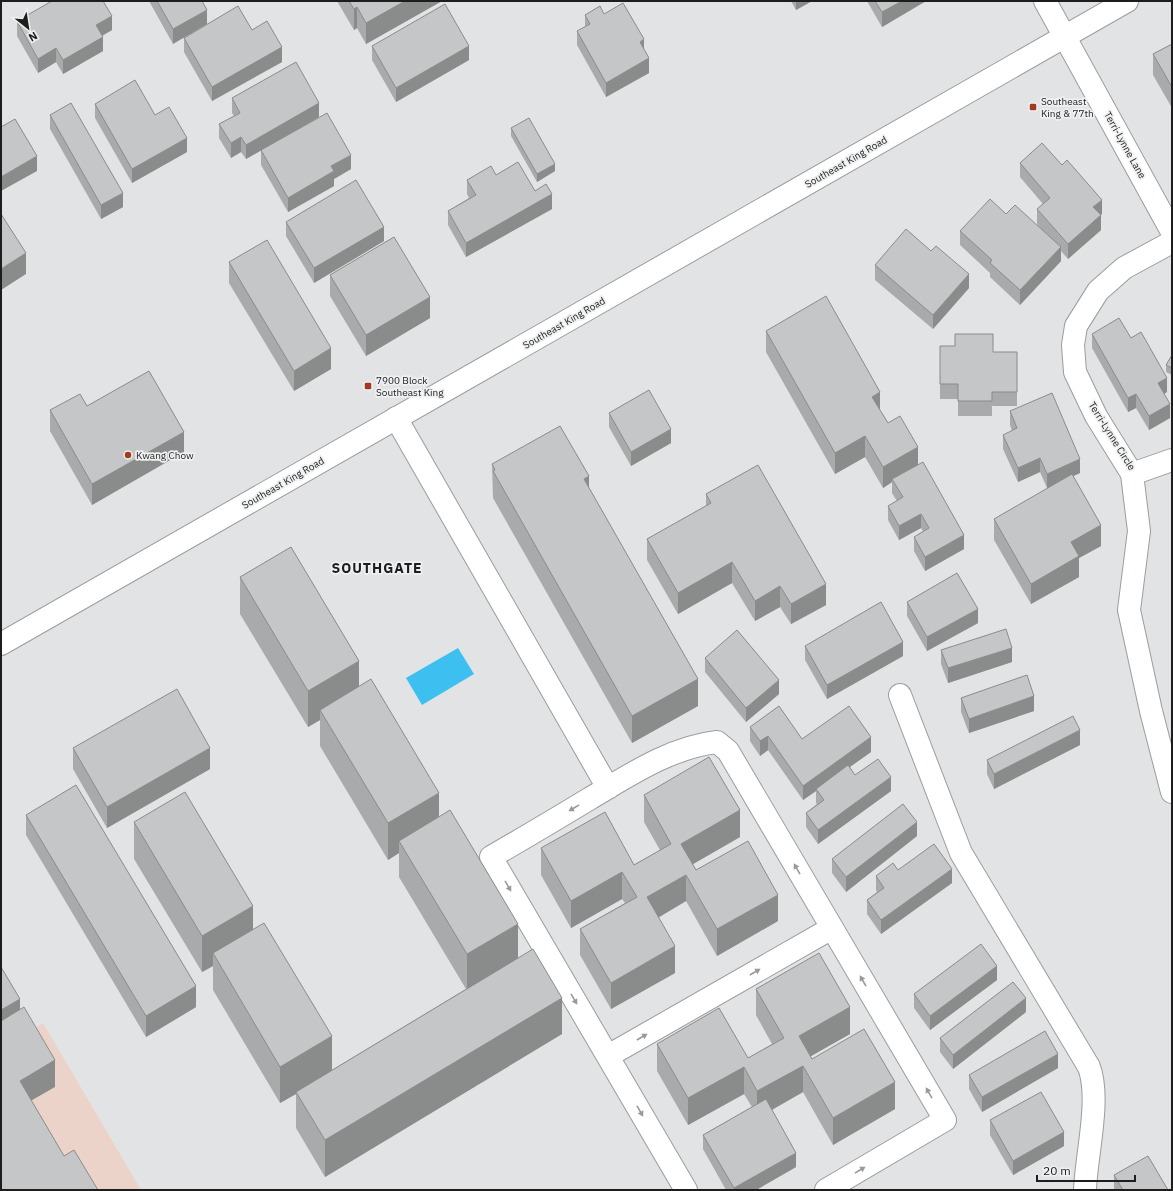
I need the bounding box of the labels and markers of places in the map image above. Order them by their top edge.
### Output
place label: Southeast King & 77th [1041,95,1094,120]
marker: Southeast King & 77th [1028,102,1038,112]
place label: 7900 Block Southeast King [376,374,444,399]
marker: 7900 Block Southeast King [363,381,373,391]
place label: Kwang Chow [136,449,194,462]
marker: Kwang Chow [123,450,133,460]

